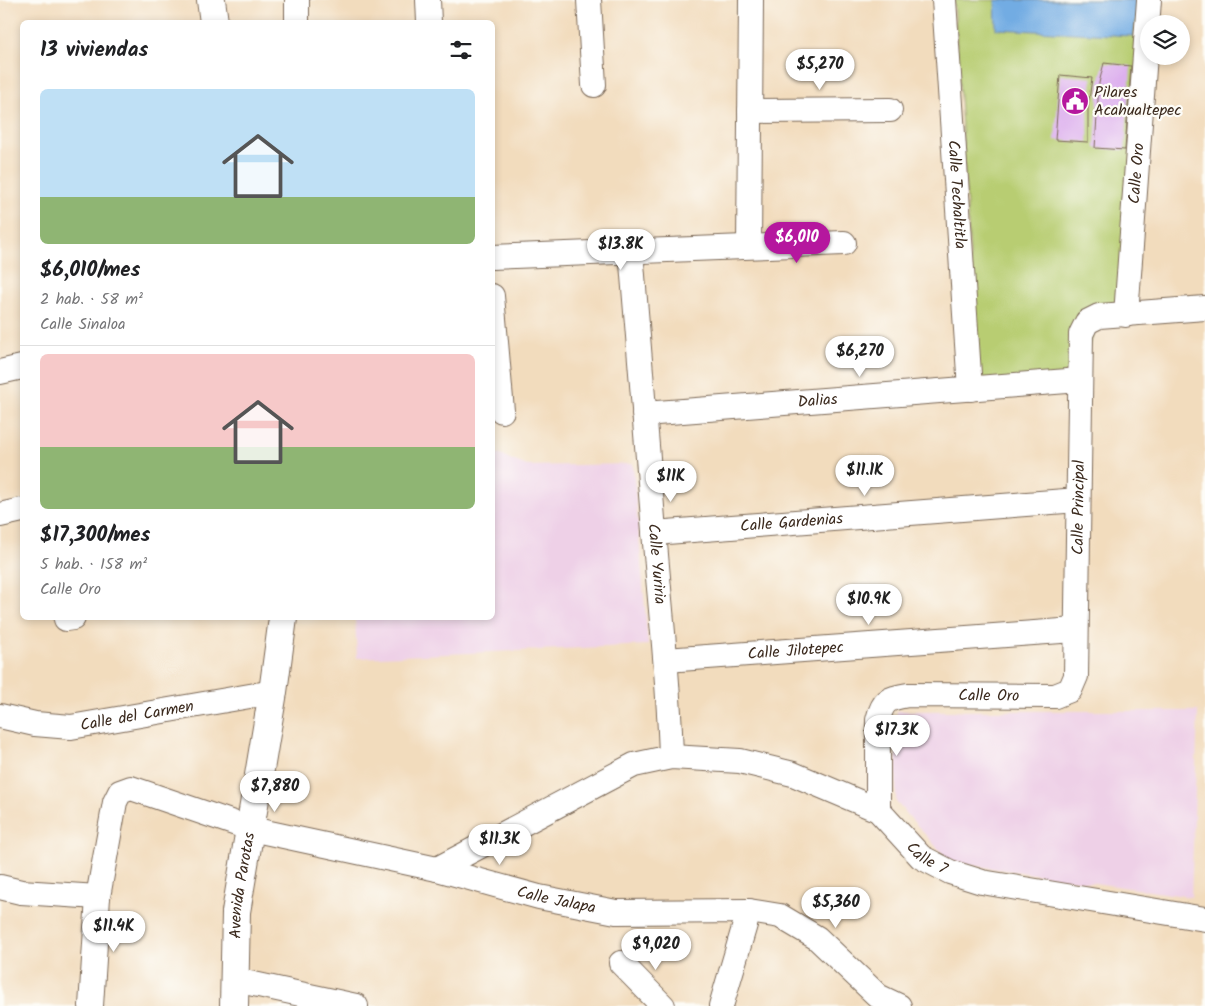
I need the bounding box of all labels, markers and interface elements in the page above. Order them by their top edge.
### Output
map controls [1140,15,1190,65]
button: layers [1140,15,1190,65]
text: 13 viviendas [40,34,148,67]
icon: filters [447,36,475,64]
pin: $5,270 [779,48,861,91]
text: $5,270 [797,52,843,77]
place label: Pilares Acahualtepec [1094,80,1181,123]
public building icon: Pilares Acahualtepec [1060,86,1090,116]
icon: home [213,121,303,211]
street label: Calle Techaltitla [941,139,973,250]
street label: Calle Oro [1122,142,1151,205]
pin: $6,010 [756,222,838,264]
text: $6,010 [775,225,819,250]
pin: $13.8K [580,228,662,271]
text: $13.8K [598,232,644,257]
text: $6,010/mes [40,254,140,287]
text: 2 hab. · 58 m² [40,287,143,312]
text: Calle Sinaloa [40,312,126,337]
pin: $6,270 [819,336,901,378]
text: $6,270 [836,339,884,364]
street label: Dalias [797,386,839,414]
icon: home [213,387,303,477]
pin: $11.1K [824,454,906,497]
text: $11.1K [846,458,884,483]
pin: $11K [641,460,701,503]
street label: Calle Principal [1065,460,1092,555]
text: $11K [657,464,685,489]
street label: Calle Gardenias [739,506,844,539]
text: $17,300/mes [40,519,150,552]
street label: Calle Yuriria [641,522,673,605]
text: 5 hab. · 158 m² [40,552,147,577]
text: Calle Oro [40,577,101,602]
pin: $10.9K [828,584,910,626]
text: $10.9K [847,587,891,612]
street label: Calle Jilotepec [747,634,845,666]
street label: Calle Oro [958,683,1019,708]
street label: Calle del Carmen [78,693,196,738]
pin: $17.3K [856,714,938,757]
text: $17.3K [875,718,919,743]
pin: $7,880 [234,770,316,813]
text: $7,880 [251,774,299,799]
pin: $11.3K [459,824,541,866]
text: $11.3K [479,827,521,852]
street label: Avenida Parotas [223,830,262,939]
street label: Calle 7 [900,836,953,882]
street label: Calle Jalapa [514,879,598,920]
pin: $5,360 [795,886,877,929]
text: $5,360 [812,890,860,915]
pin: $11.4K [73,910,155,953]
text: $11.4K [93,914,135,939]
pin: $9,020 [615,928,697,971]
text: $9,020 [632,932,680,957]

